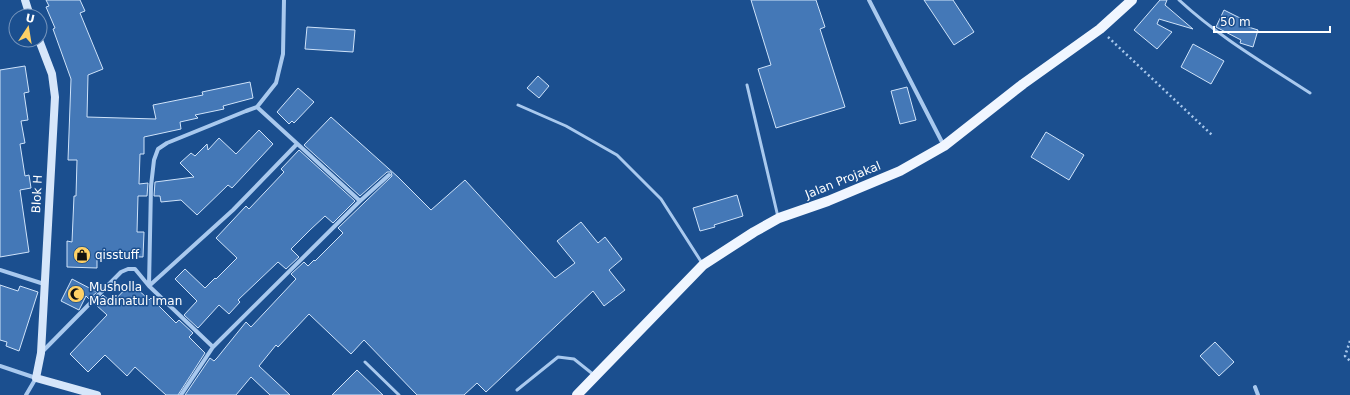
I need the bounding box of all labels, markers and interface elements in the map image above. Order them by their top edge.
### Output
north arrow [8,8,48,48]
scale bar [1214,8,1330,34]
text: U [24,11,36,26]
text: 50 m [1220,15,1251,29]
street label: Jalan Projakal [802,158,883,202]
street label: Blok H [29,174,45,214]
shop icon: qisstuff [72,245,92,265]
place label: qisstuff [95,248,140,262]
place label: Musholla Madinatul Iman [89,280,182,308]
mosque icon: Musholla Madinatul Iman [66,284,86,304]

